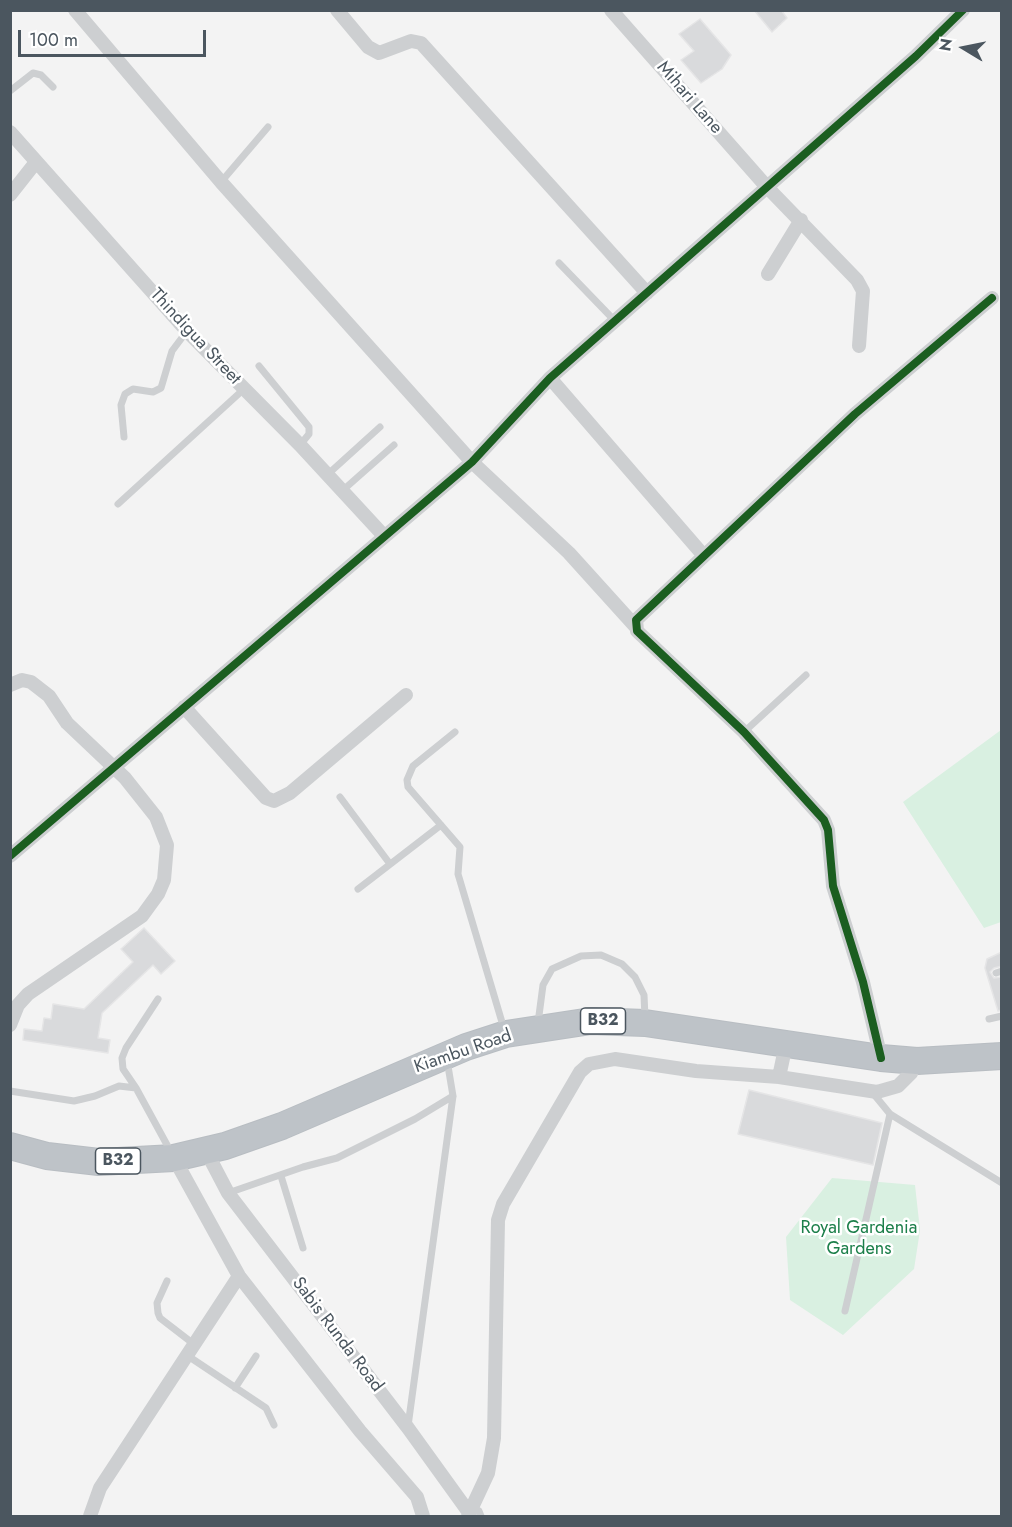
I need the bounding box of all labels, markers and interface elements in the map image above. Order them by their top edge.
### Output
scale bar [21,18,208,56]
north arrow [934,18,994,78]
text: 100 m [29,27,78,53]
text: N [933,37,958,53]
street label: Mihari Lane [652,57,726,139]
street label: Thindigua Street [145,284,245,390]
road number: B32 [580,1008,626,1034]
street label: Kiambu Road [412,1025,514,1079]
road number: B32 [96,1148,140,1174]
park label: Royal Gardenia Gardens [801,1218,917,1260]
street label: Sabis Runda Road [287,1273,387,1397]

